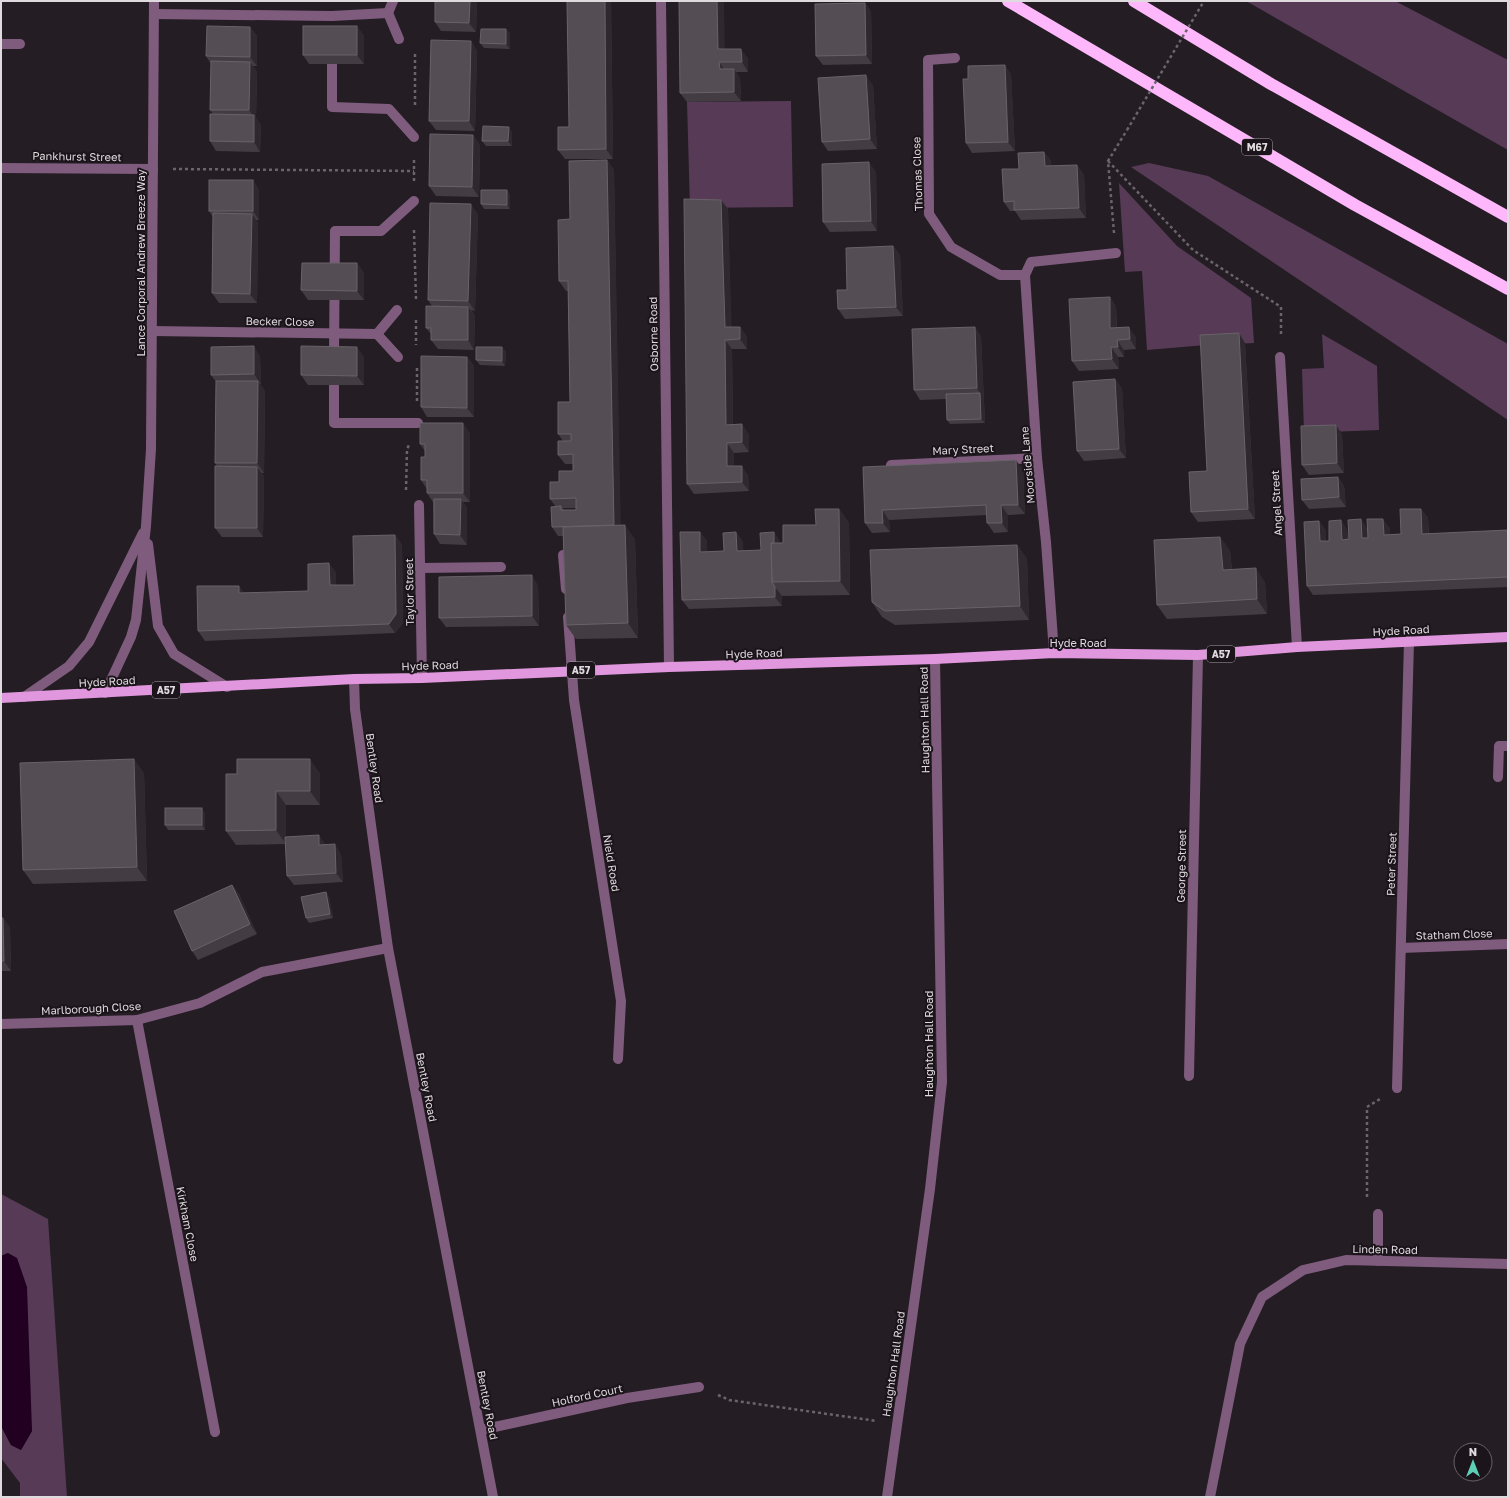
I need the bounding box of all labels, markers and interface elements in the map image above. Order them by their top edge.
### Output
street label: Thomas Close [909,137,925,211]
road number: M67 [1242,139,1272,155]
street label: Pankhurst Street [32,149,122,163]
street label: Lance Corporal Andrew Breeze Way [134,169,147,357]
street label: Osborne Road [646,297,660,371]
street label: Becker Close [245,314,315,328]
street label: Moorside Lane [1017,426,1037,504]
street label: Mary Street [932,441,994,457]
street label: Angel Street [1268,470,1284,536]
street label: Taylor Street [402,558,416,626]
street label: Hyde Road [1372,622,1430,638]
street label: Hyde Road [1049,636,1107,649]
street label: Hyde Road [725,646,783,660]
road number: A57 [1207,646,1235,662]
street label: Hyde Road [401,658,459,672]
road number: A57 [567,662,595,678]
street label: Haughton Hall Road [917,667,931,773]
street label: Hyde Road [78,673,136,689]
road number: A57 [152,682,180,698]
street label: Bentley Road [364,732,386,804]
street label: George Street [1174,829,1188,903]
street label: Peter Street [1383,832,1399,896]
street label: Nield Road [601,834,623,892]
street label: Statham Close [1415,926,1493,942]
street label: Haughton Hall Road [922,991,935,1097]
street label: Marlborough Close [41,999,141,1017]
street label: Bentley Road [414,1051,440,1123]
street label: Kirkham Close [174,1185,202,1263]
street label: Linden Road [1352,1242,1418,1256]
street label: Haughton Hall Road [879,1310,907,1418]
street label: Bentley Road [475,1369,501,1441]
street label: Holford Court [550,1381,624,1409]
north arrow [1453,1442,1493,1482]
text: N [1469,1445,1477,1458]

